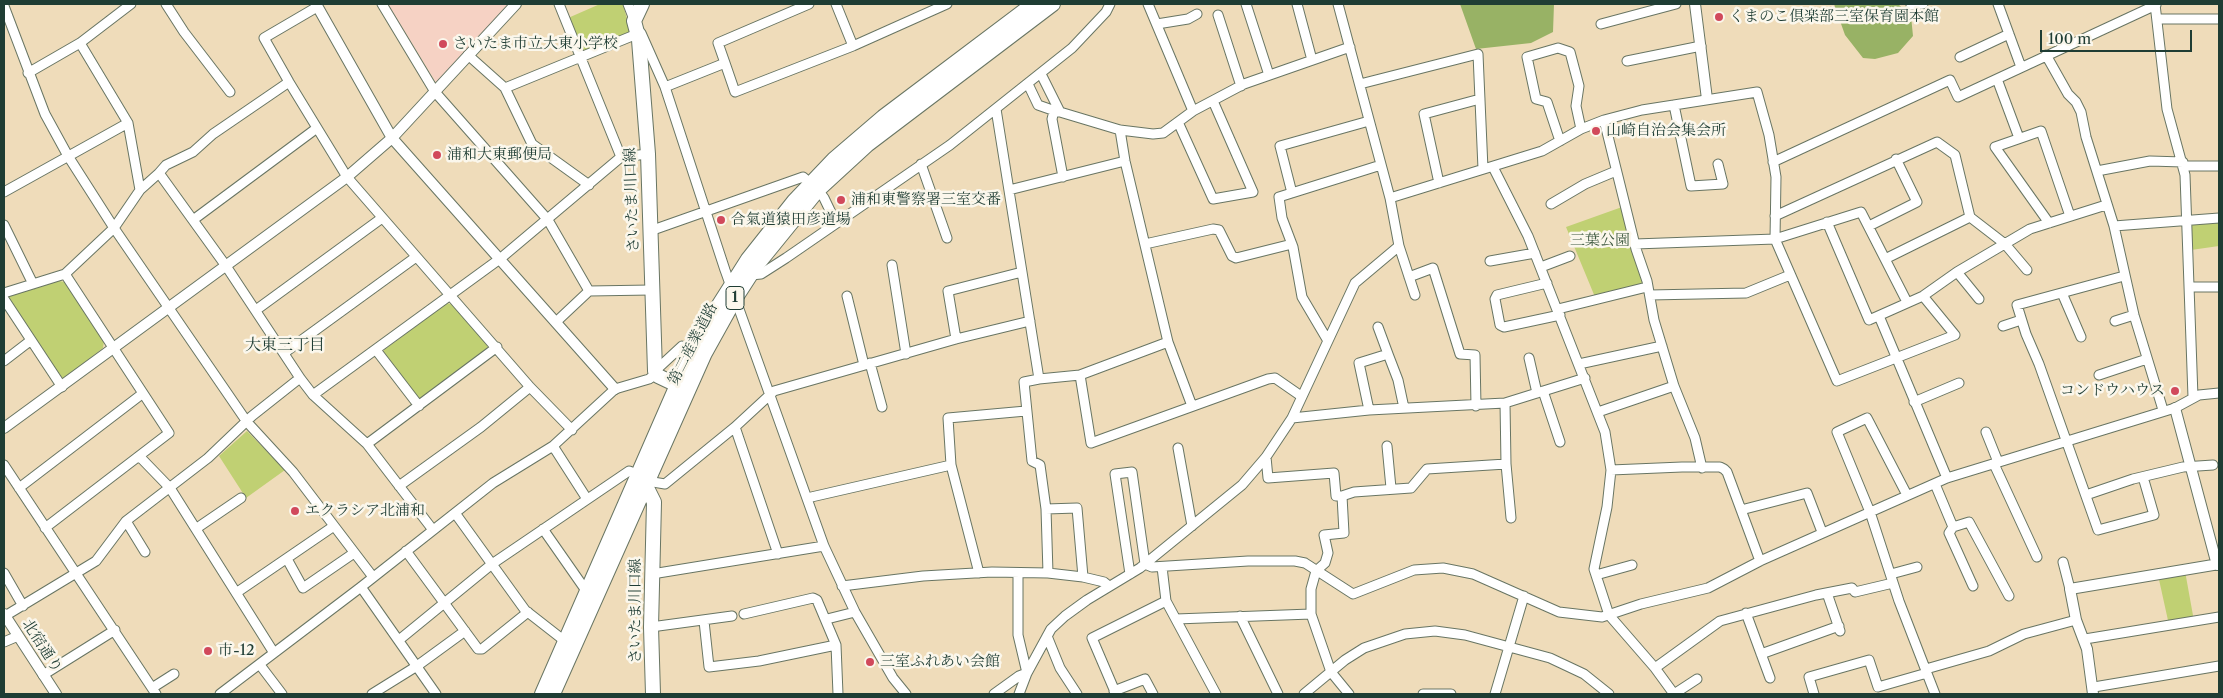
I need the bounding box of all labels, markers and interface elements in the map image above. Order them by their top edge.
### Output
place label: くまのこ倶楽部三室保育園本館 [1729,8,1939,26]
marker: くまのこ倶楽部三室保育園本館 [1713,11,1725,23]
scale bar [2043,20,2196,52]
text: 100 m [2048,29,2091,48]
place label: さいたま市立大東小学校 [453,35,618,53]
marker: さいたま市立大東小学校 [437,38,449,50]
place label: 山崎自治会集会所 [1606,122,1726,140]
marker: 山崎自治会集会所 [1590,125,1602,137]
place label: 浦和大東郵便局 [447,146,552,164]
street label: さいたま川口線 [621,147,643,253]
marker: 浦和大東郵便局 [431,149,443,161]
place label: 浦和東警察署三室交番 [851,191,1001,209]
marker: 浦和東警察署三室交番 [835,194,847,206]
place label: 合氣道猿田彦道場 [731,211,851,229]
marker: 合氣道猿田彦道場 [715,214,727,226]
park label: 三葉公園 [1570,232,1630,250]
road number: 1 [726,286,744,310]
street label: 第二産業道路 [665,300,721,388]
district label: 大東三丁目 [245,335,325,355]
place label: コンドウハウス [2060,382,2165,400]
marker: コンドウハウス [2169,385,2181,397]
place label: エクラシア北浦和 [305,502,425,520]
marker: エクラシア北浦和 [289,505,301,517]
street label: さいたま川口線 [627,559,645,663]
street label: 北宿通り [18,616,66,676]
place label: 市-12 [218,642,255,660]
marker: 市-12 [202,645,214,657]
place label: 三室ふれあい会館 [880,653,1000,671]
marker: 三室ふれあい会館 [864,656,876,668]

